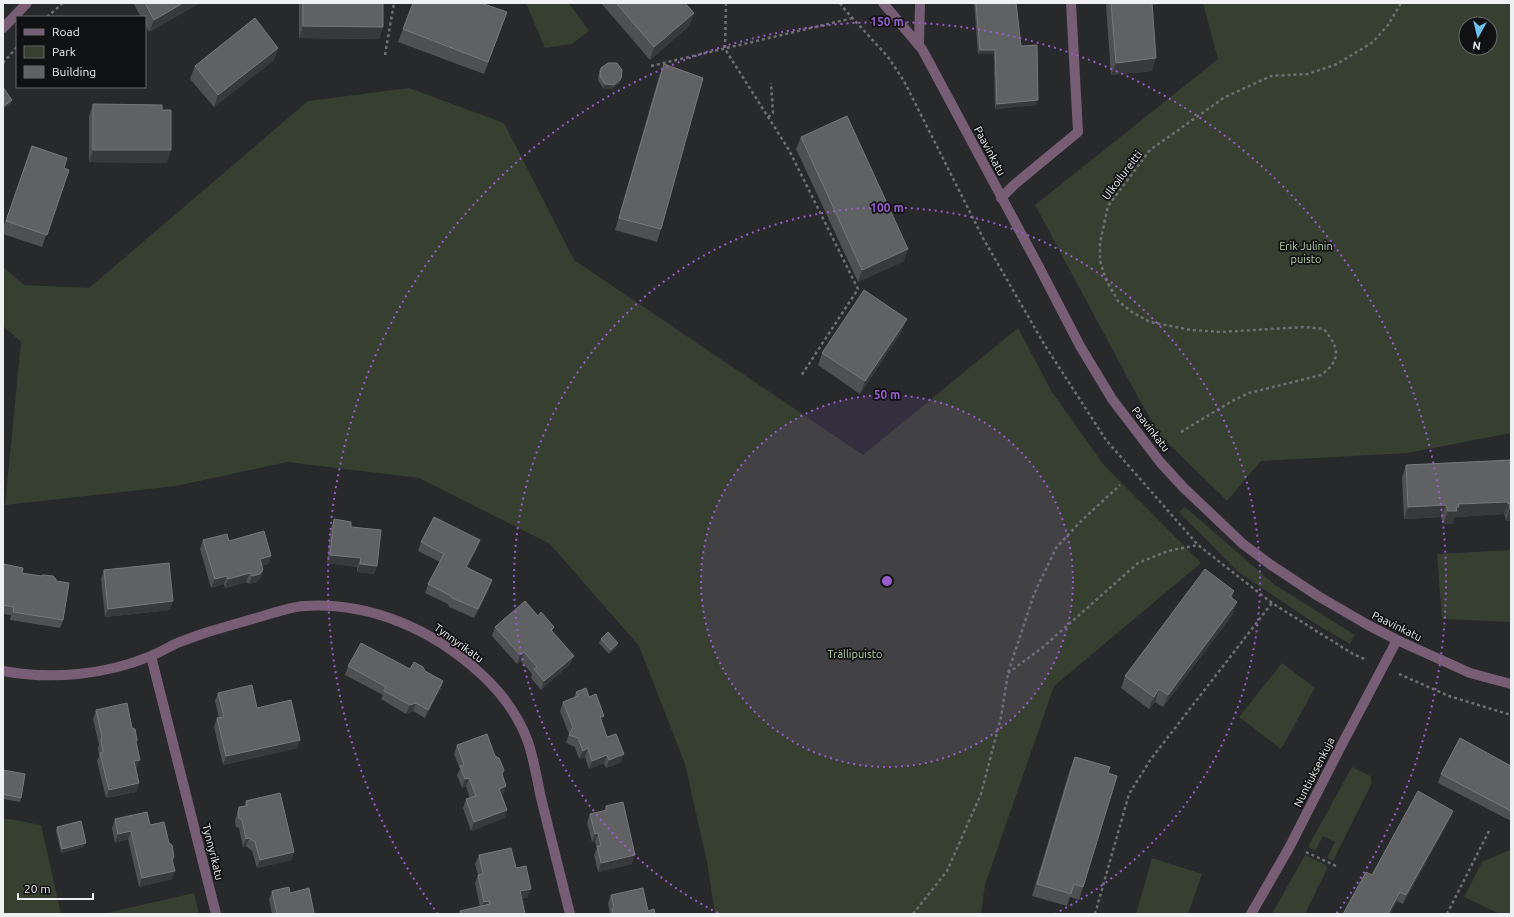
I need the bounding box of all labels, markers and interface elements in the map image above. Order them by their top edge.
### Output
text: 150 m [870,15,904,28]
legend [16,16,146,88]
north arrow [1458,16,1498,56]
text: Road [52,25,80,38]
text: N [1472,39,1482,52]
text: Park [52,45,76,58]
text: Building [52,65,96,78]
street label: Paavinkatu [972,124,1008,178]
street label: Ulkoilureitti [1100,148,1144,202]
text: 100 m [870,201,904,214]
park label: Erik Julinin puisto [1279,240,1333,265]
text: 50 m [874,388,900,401]
street label: Paavinkatu [1130,404,1172,454]
centre of rings [880,574,894,588]
street label: Paavinkatu [1370,609,1424,643]
street label: Tynnyrikatu [432,621,486,665]
park label: Trällipuisto [828,648,882,660]
street label: Nuntiuksenkuja [1291,735,1337,809]
street label: Tynnyrikatu [200,823,226,881]
scale bar [18,875,93,901]
text: 20 m [24,882,51,895]

